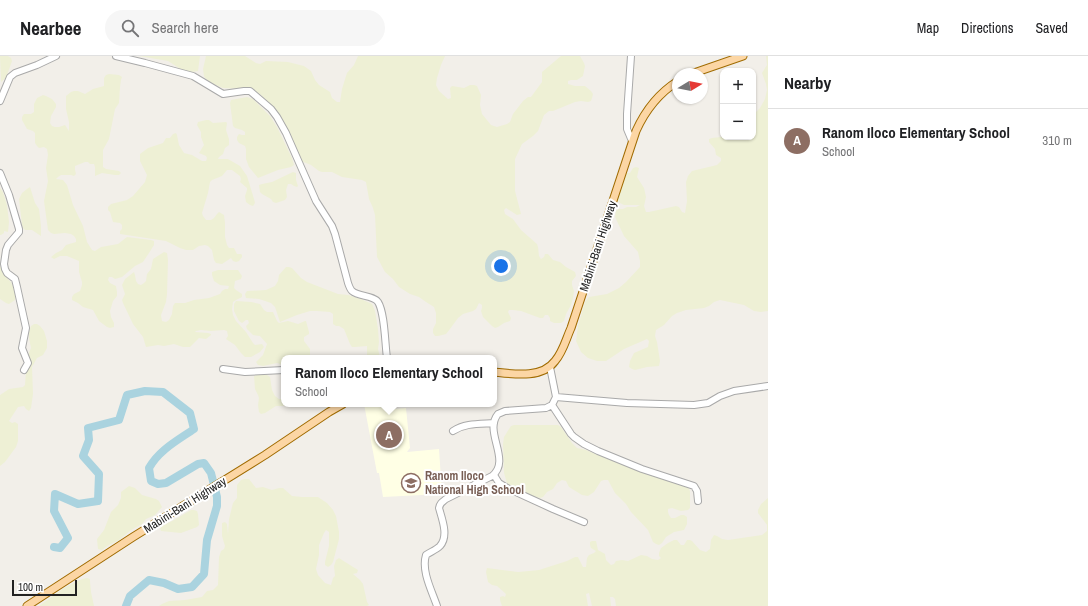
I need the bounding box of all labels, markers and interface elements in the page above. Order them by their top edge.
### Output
search box [105,10,385,46]
text: Nearbee [20,15,81,41]
icon: search [119,17,141,39]
text: Search here [151,17,219,38]
text: Map [917,19,939,37]
text: Directions [961,19,1013,37]
text: Saved [1035,19,1068,37]
north arrow [672,68,708,104]
map controls [720,68,756,140]
button: + [720,68,756,104]
text: Nearby [784,71,831,94]
button: − [720,104,756,140]
text: Ranom Iloco Elementary School [822,122,1010,143]
text: A [793,132,801,149]
text: 310 m [1042,132,1072,149]
text: School [822,143,855,160]
street label: Mabini-Bani Highway [576,198,620,293]
your location [491,256,511,276]
popup [281,355,497,407]
text: Ranom Iloco Elementary School [295,362,483,383]
text: School [295,383,328,400]
pin: A [376,420,402,450]
place label: Ranom Iloco National High School [425,468,524,498]
school or university icon: Ranom Iloco National High School [400,472,422,494]
street label: Mabini-Bani Highway [141,473,229,537]
scale bar [12,578,77,597]
text: 100 m [18,580,43,594]

